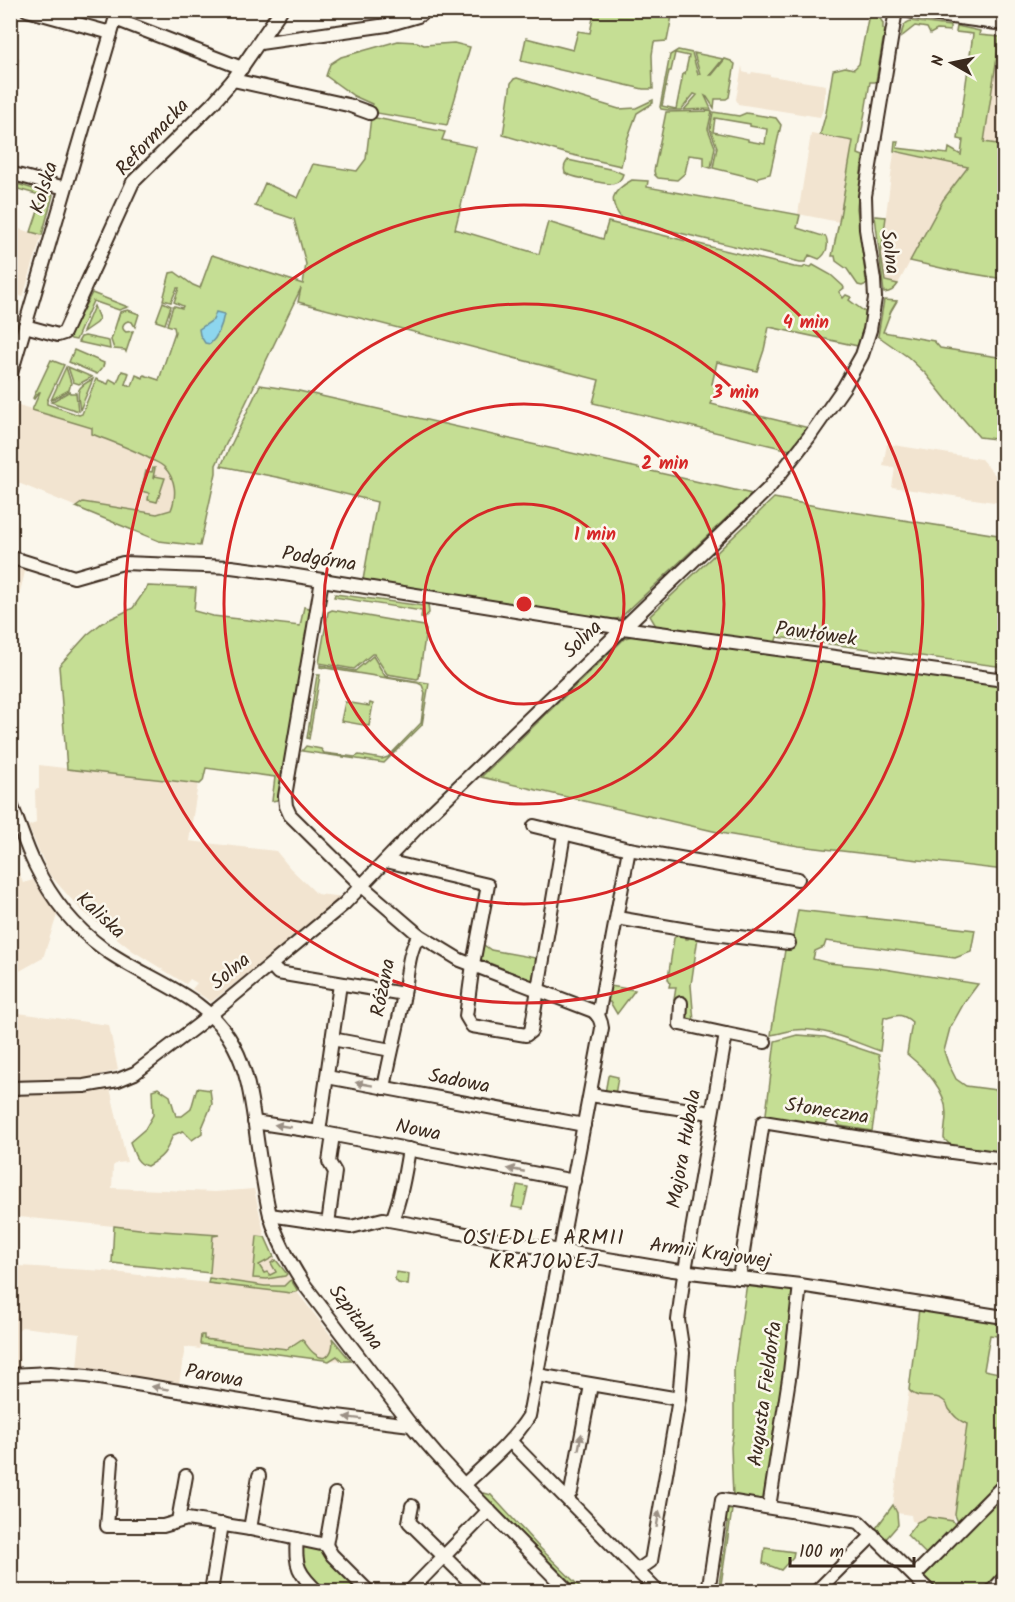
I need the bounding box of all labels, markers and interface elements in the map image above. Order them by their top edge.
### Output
north arrow [922,33,982,93]
text: N [926,54,952,68]
street label: Reformacka [108,92,198,184]
street label: Kolska [22,158,68,218]
street label: Solna [870,228,908,276]
text: 4 min [783,309,829,338]
text: 3 min [712,379,759,408]
text: 2 min [642,450,688,479]
text: 1 min [574,521,616,550]
street label: Podgórna [279,538,359,582]
centre of rings [514,594,534,614]
street label: Solna [556,613,610,667]
street label: Pawłówek [773,613,859,657]
street label: Kaliska [68,884,132,948]
street label: Solna [204,945,258,999]
street label: Różana [363,956,405,1020]
street label: Sadowa [426,1060,492,1104]
one-way arrow [354,1079,373,1088]
street label: Majora Hubala [659,1087,711,1211]
street label: Słoneczna [783,1090,871,1134]
street label: Nowa [393,1111,443,1151]
one-way arrow [274,1122,293,1131]
one-way arrow [507,1165,526,1174]
district label: OSIEDLE ARMII KRAJOWEJ [463,1222,625,1279]
street label: Armii Krajowej [647,1230,773,1278]
street label: Szpitalna [319,1278,391,1358]
street label: Augusta Fieldorfa [740,1319,792,1469]
street label: Parowa [182,1356,246,1398]
one-way arrow [150,1383,169,1392]
one-way arrow [343,1413,362,1423]
one-way arrow [576,1432,585,1451]
one-way arrow [654,1510,663,1529]
scale bar [790,1530,914,1568]
text: 100 m [799,1538,844,1567]

